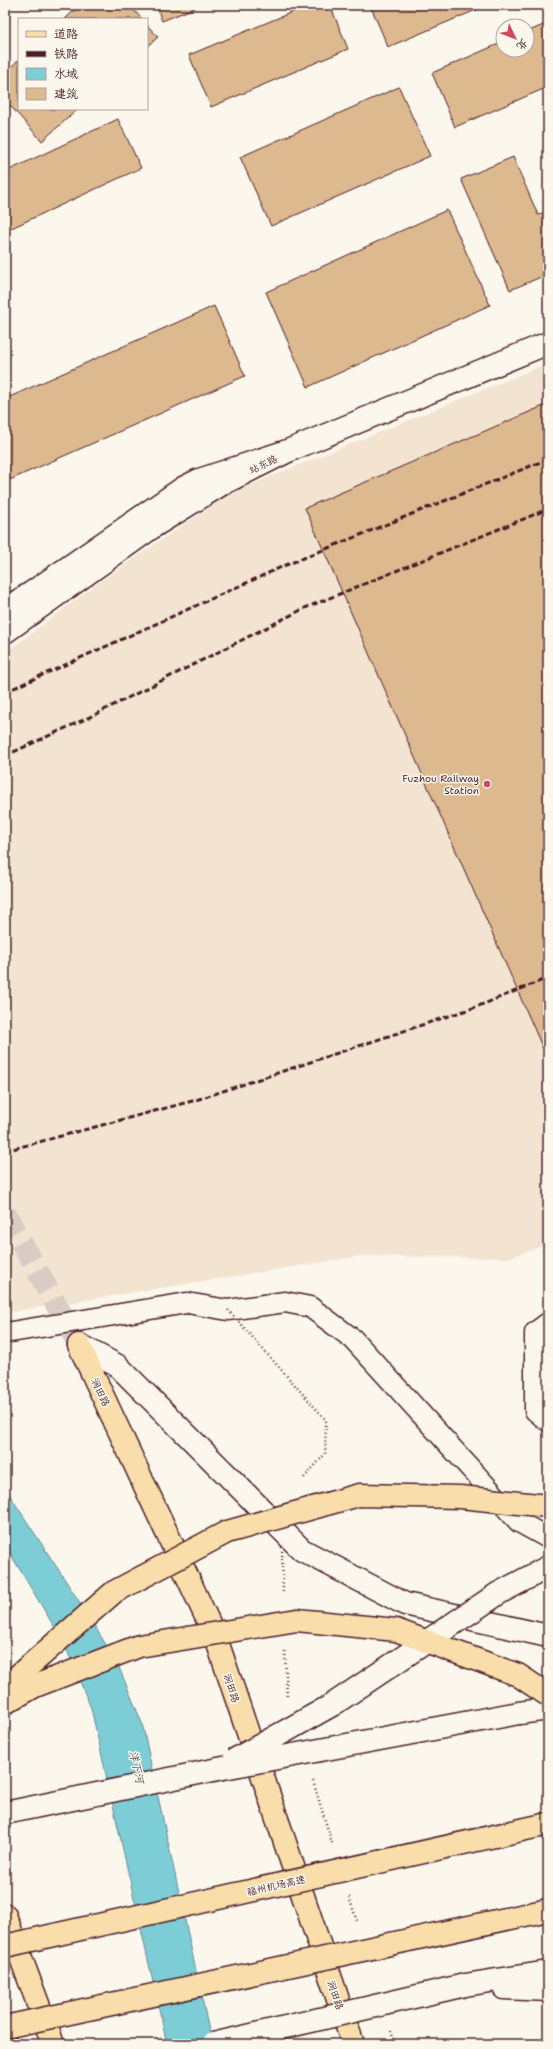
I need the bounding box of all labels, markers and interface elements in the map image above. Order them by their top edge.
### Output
legend [18,18,148,110]
north arrow [495,18,535,58]
text: 道路 [54,26,78,42]
text: 北 [513,35,531,54]
text: 铁路 [54,46,78,62]
text: 水域 [54,66,78,82]
text: 建筑 [54,86,78,102]
street label: 站东路 [247,452,280,477]
place label: Fuzhou Railway Station [402,772,479,797]
marker: Fuzhou Railway Station [482,779,492,789]
street label: 涧田路 [88,1376,113,1409]
street label: 涧田路 [221,1672,242,1704]
water label: 洋下河 [125,1749,148,1787]
street label: 福州机场高速 [245,1872,307,1899]
street label: 涧田路 [324,1979,347,2011]

